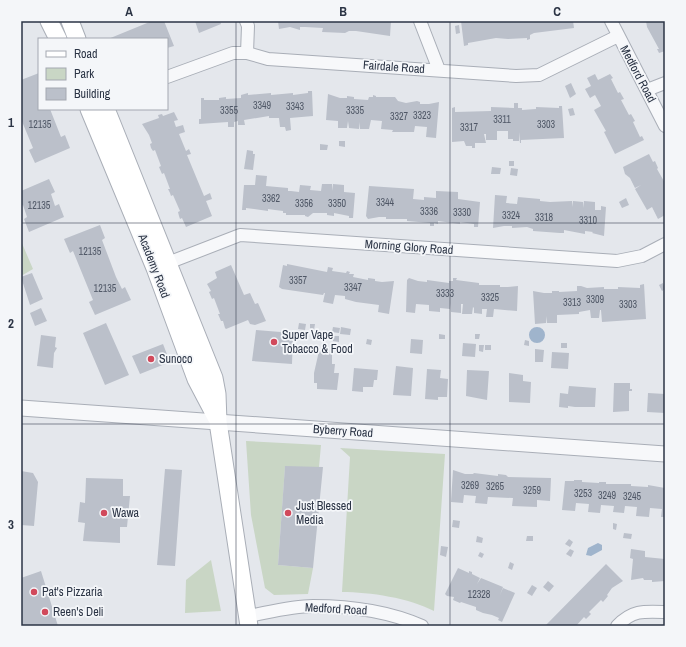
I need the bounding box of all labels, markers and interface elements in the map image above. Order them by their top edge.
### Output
text: A [125,3,133,20]
text: B [339,3,347,20]
text: C [553,3,561,20]
legend [38,38,168,110]
street label: Medford Road [616,43,660,105]
text: Road [74,46,98,62]
street label: Fairdale Road [363,57,425,77]
text: Park [74,66,94,82]
text: Building [74,86,111,102]
house number: 3349 [253,99,272,112]
house number: 3343 [286,100,305,113]
house number: 3355 [220,104,239,117]
house number: 3335 [346,104,365,117]
house number: 3323 [413,109,432,122]
house number: 3327 [390,110,409,123]
house number: 3311 [493,113,511,126]
text: 1 [8,114,14,131]
house number: 12135 [29,118,52,131]
house number: 3303 [537,118,556,131]
house number: 3317 [460,121,479,134]
house number: 3362 [262,192,281,205]
house number: 3344 [376,196,395,209]
house number: 3356 [295,197,314,210]
house number: 3350 [328,197,347,210]
house number: 12135 [28,199,51,212]
house number: 3336 [420,205,439,218]
house number: 3330 [453,206,472,219]
house number: 3324 [502,209,521,222]
house number: 3318 [535,211,554,224]
house number: 3310 [579,214,598,227]
street label: Academy Road [134,231,174,300]
street label: Morning Glory Road [364,236,454,258]
house number: 12135 [79,245,102,258]
house number: 3357 [289,274,308,287]
house number: 3347 [344,281,363,294]
house number: 12135 [94,282,117,295]
house number: 3333 [436,287,455,300]
house number: 3325 [481,291,500,304]
house number: 3309 [586,293,605,306]
house number: 3313 [563,296,582,309]
house number: 3303 [619,298,638,311]
text: 2 [8,315,14,332]
place label: Super Vape Tobacco & Food [282,327,353,357]
marker: Super Vape Tobacco & Food [269,337,279,347]
place label: Sunoco [159,351,192,367]
marker: Sunoco [146,354,156,364]
street label: Byberry Road [312,421,374,441]
house number: 3269 [461,479,480,492]
house number: 3265 [486,480,505,493]
house number: 3259 [523,484,542,497]
house number: 3253 [574,487,593,500]
house number: 3249 [598,489,617,502]
house number: 3245 [623,490,642,503]
place label: Just Blessed Media [296,498,352,528]
place label: Wawa [112,505,140,521]
marker: Wawa [99,508,109,518]
marker: Just Blessed Media [283,508,293,518]
text: 3 [8,516,14,533]
place label: Pat's Pizzaria [42,584,103,600]
marker: Pat's Pizzaria [29,587,39,597]
house number: 12328 [468,588,491,601]
street label: Medford Road [304,599,368,619]
place label: Reen's Deli [53,604,104,620]
marker: Reen's Deli [40,607,50,617]

